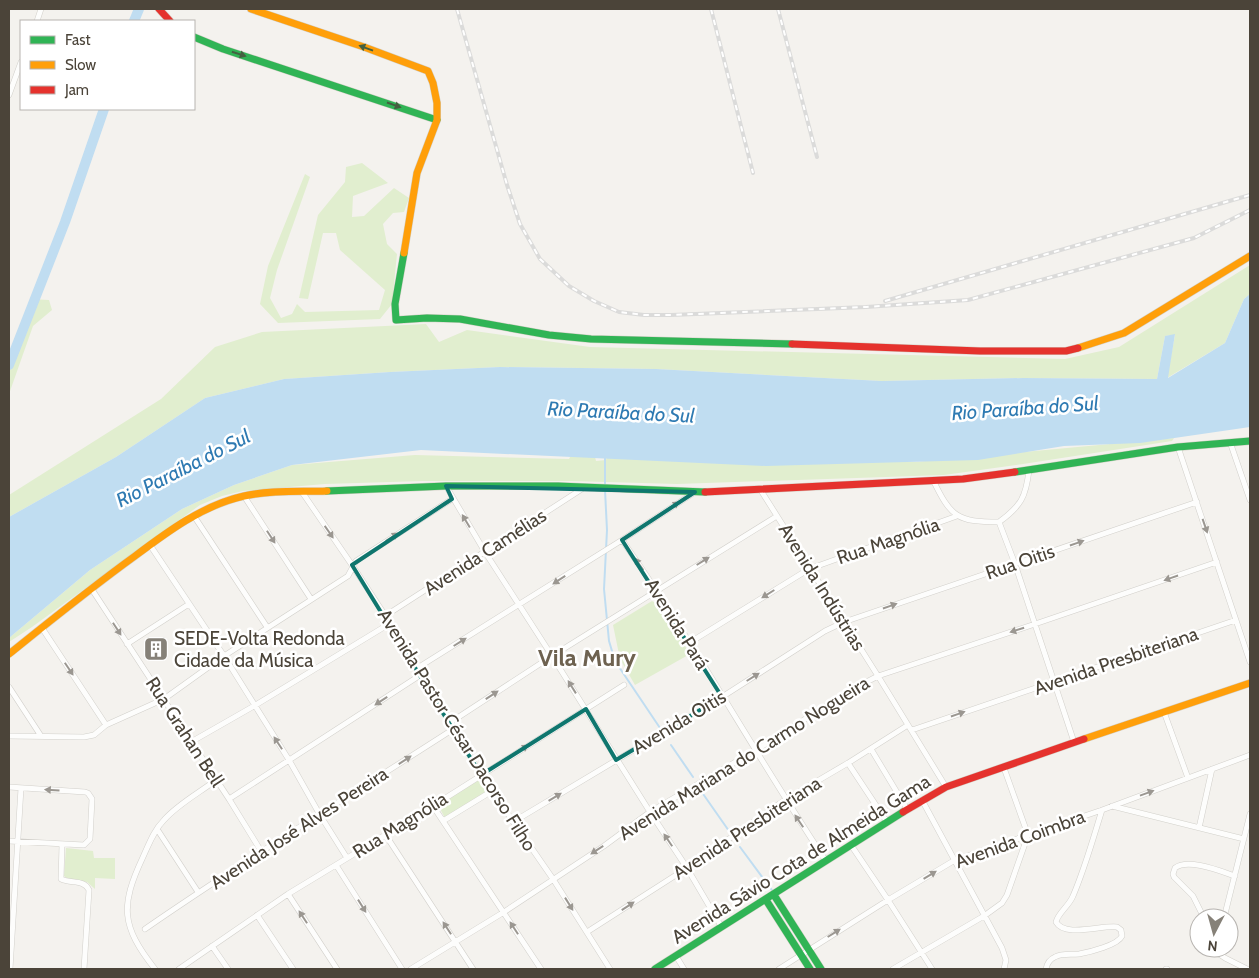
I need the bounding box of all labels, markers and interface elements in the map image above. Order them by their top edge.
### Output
legend [20,20,195,110]
text: Fast [65,31,90,49]
one-way arrow [358,44,373,52]
one-way arrow [232,51,247,58]
text: Slow [65,56,96,74]
text: Jam [64,81,89,99]
one-way arrow [386,102,401,109]
water label: Rio Paraíba do Sul [951,391,1100,425]
water label: Rio Paraíba do Sul [547,396,696,428]
water label: Rio Paraíba do Sul [112,424,254,512]
one-way arrow [666,502,680,511]
street label: Avenida Camélias [420,504,551,600]
street label: Rua Magnólia [834,513,942,569]
one-way arrow [461,514,470,527]
street label: Avenida Indústrias [774,519,870,655]
one-way arrow [1201,519,1209,534]
one-way arrow [324,525,334,539]
one-way arrow [266,531,275,544]
one-way arrow [386,533,399,542]
street label: Rua Oitis [982,539,1058,584]
one-way arrow [1070,539,1085,547]
one-way arrow [697,557,710,566]
one-way arrow [634,558,644,571]
street label: Avenida Pará [640,574,714,674]
one-way arrow [552,575,565,585]
one-way arrow [1163,575,1178,582]
one-way arrow [761,590,774,599]
one-way arrow [883,602,898,610]
street label: Avenida Pastor César Dacorso Filho [373,605,541,855]
street label: Avenida Presbiteriana [1031,622,1201,700]
one-way arrow [113,623,122,636]
one-way arrow [1009,626,1024,634]
place label: SEDE-Volta Redonda Cidade da Música [174,627,345,672]
building icon: SEDE-Volta Redonda Cidade da Música [143,636,169,662]
one-way arrow [454,637,467,646]
district label: Vila Mury [538,643,636,672]
one-way arrow [64,662,74,676]
street label: Avenida Mariana do Carmo Nogueira [614,671,874,845]
one-way arrow [747,672,760,681]
street label: Rua Grahan Bell [141,673,229,792]
one-way arrow [567,681,577,694]
street label: Avenida Oitis [628,685,730,759]
one-way arrow [485,690,499,700]
one-way arrow [375,696,388,705]
one-way arrow [951,710,966,718]
one-way arrow [273,736,283,749]
one-way arrow [516,744,529,754]
one-way arrow [398,755,412,765]
street label: Avenida José Alves Pereira [206,762,392,894]
street label: Avenida Sávio Cota de Almeida Gama [667,770,935,948]
street label: Avenida Presbiteriana [669,771,825,885]
one-way arrow [44,786,60,794]
street label: Rua Magnólia [348,787,452,863]
one-way arrow [1140,789,1155,797]
one-way arrow [548,793,561,802]
street label: Avenida Coimbra [952,805,1088,873]
one-way arrow [794,814,804,828]
one-way arrow [663,833,673,846]
one-way arrow [590,846,604,855]
one-way arrow [923,870,936,879]
one-way arrow [564,897,573,910]
one-way arrow [357,899,367,913]
one-way arrow [621,901,634,911]
north arrow [1189,908,1239,958]
one-way arrow [298,910,308,924]
one-way arrow [443,921,452,935]
one-way arrow [510,922,519,935]
one-way arrow [828,928,841,938]
text: N [1207,936,1219,955]

